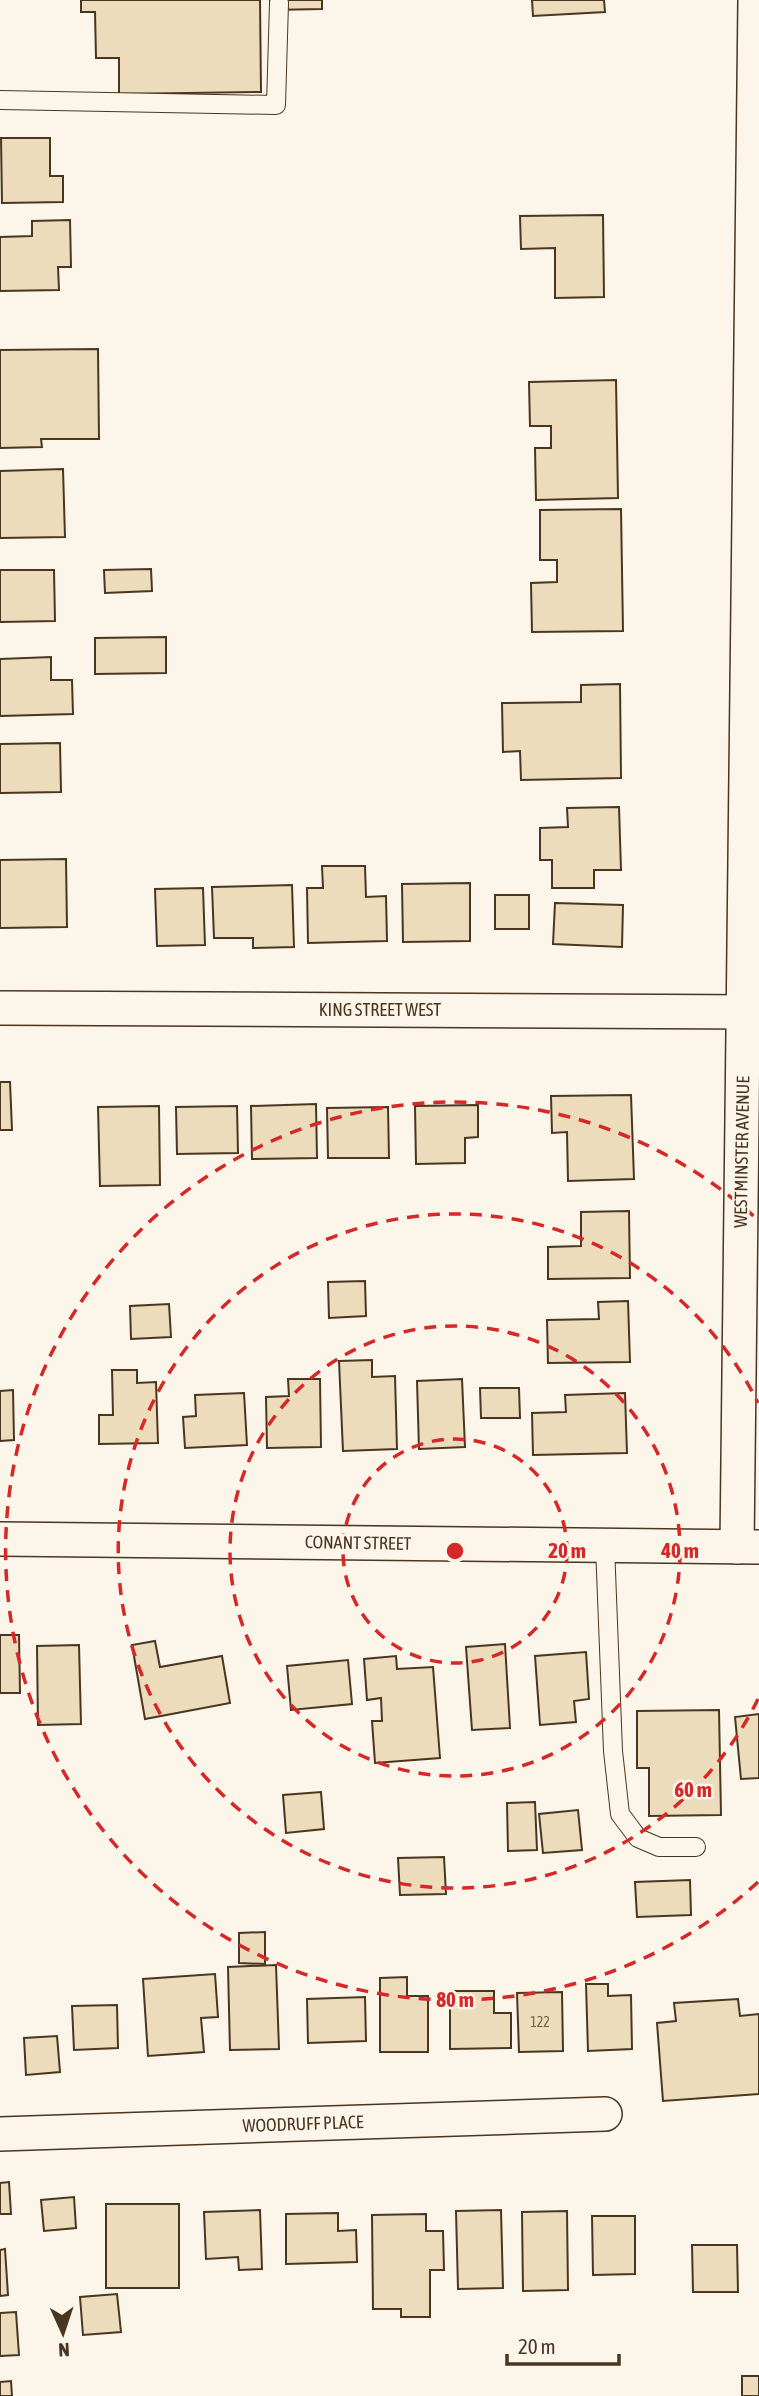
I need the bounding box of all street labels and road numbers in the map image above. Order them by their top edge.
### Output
street label: KING STREET WEST [319,999,441,1020]
street label: WESTMINSTER AVENUE [730,1076,753,1228]
street label: CONANT STREET [305,1531,411,1554]
street label: WOODRUFF PLACE [242,2111,364,2136]

